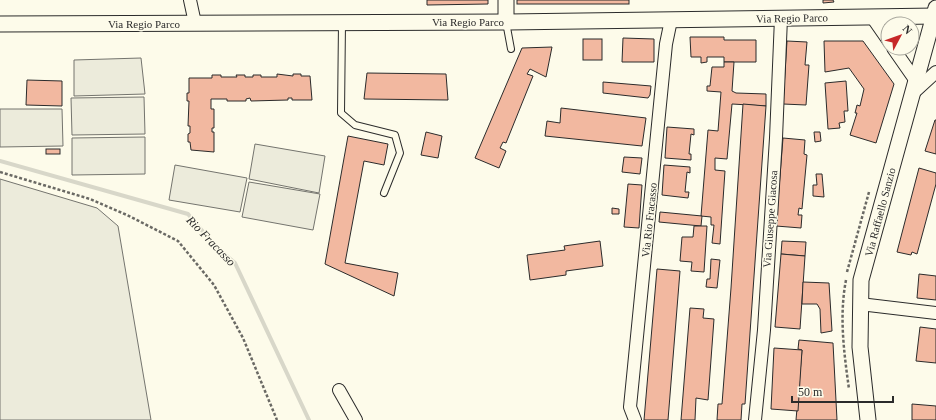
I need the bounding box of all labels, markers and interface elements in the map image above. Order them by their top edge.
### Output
street label: Via Regio Parco [756,11,829,25]
street label: Via Regio Parco [432,16,505,28]
north arrow [880,16,920,56]
street label: Via Regio Parco [108,18,181,30]
text: N [900,23,915,36]
street label: Via Raffaello Sanzio [862,166,898,258]
street label: Via Giuseppe Giacosa [761,170,779,268]
street label: Via Rio Fracasso [639,182,659,258]
water label: Rio Fracasso [183,212,238,269]
scale bar [792,378,893,404]
text: 50 m [798,385,823,399]

